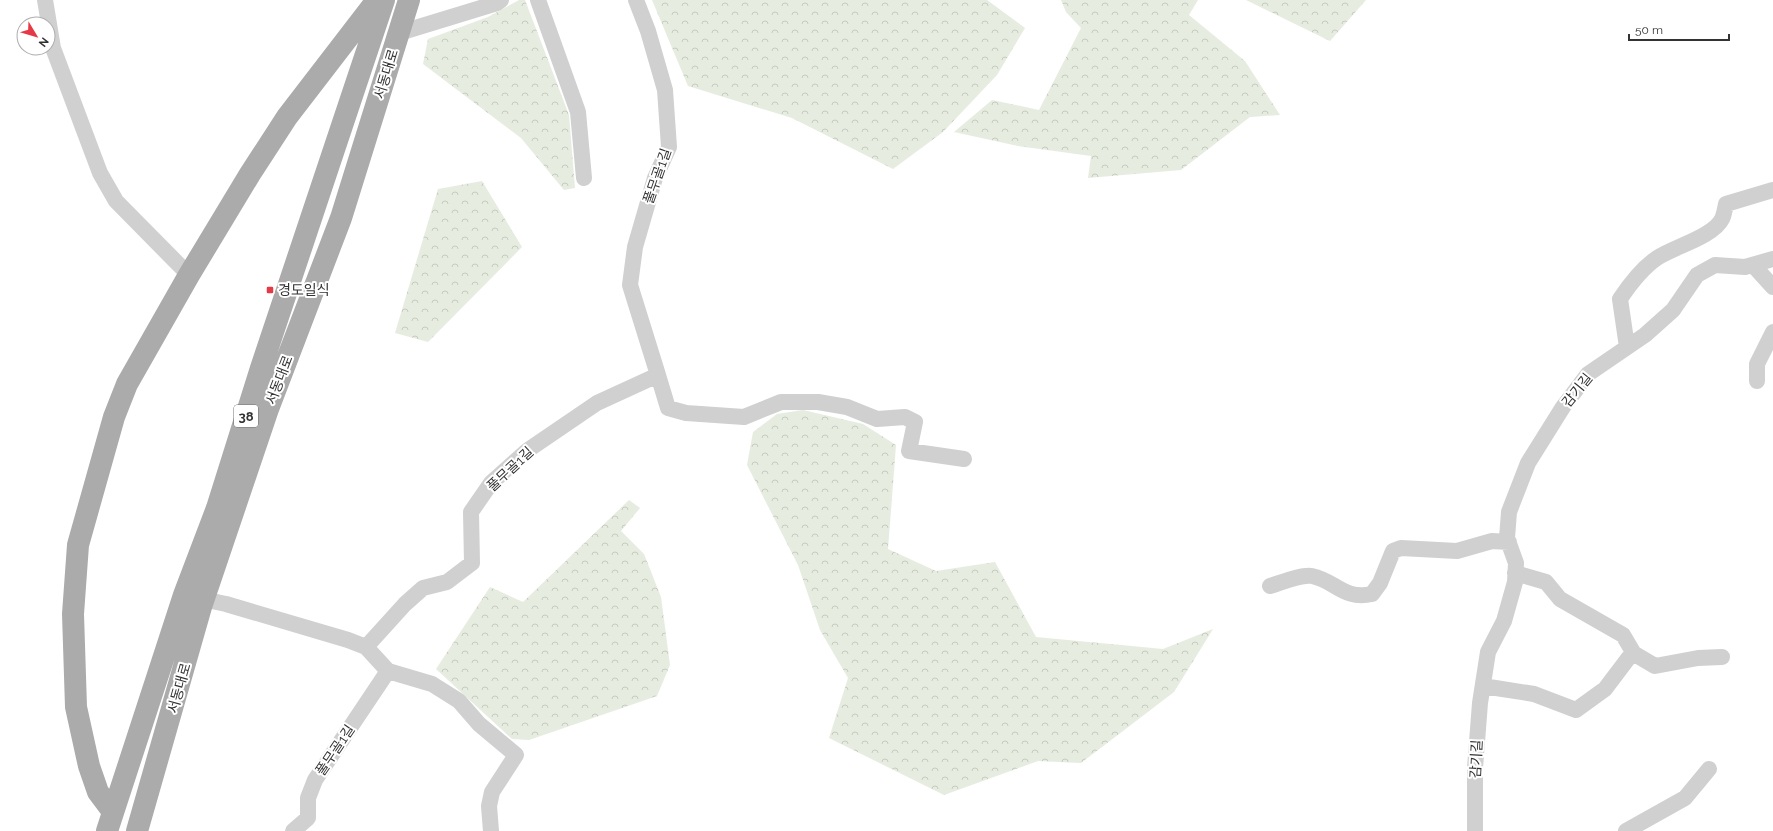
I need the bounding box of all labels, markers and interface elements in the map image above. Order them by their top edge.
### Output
north arrow [16,16,56,56]
scale bar [1629,16,1729,42]
text: 50 m [1635,23,1663,37]
text: N [36,35,51,49]
street label: 서동대로 [371,47,401,101]
street label: 풀무골1길 [640,146,674,206]
place label: 경도일식 [278,282,330,298]
marker: 경도일식 [265,285,275,295]
street label: 서동대로 [262,353,296,407]
street label: 감기길 [1559,370,1595,410]
road number: 38 [234,405,258,427]
street label: 풀무골1길 [484,444,536,494]
street label: 서동대로 [164,661,194,715]
street label: 풀무골1길 [312,722,358,778]
street label: 감기길 [1467,739,1485,779]

